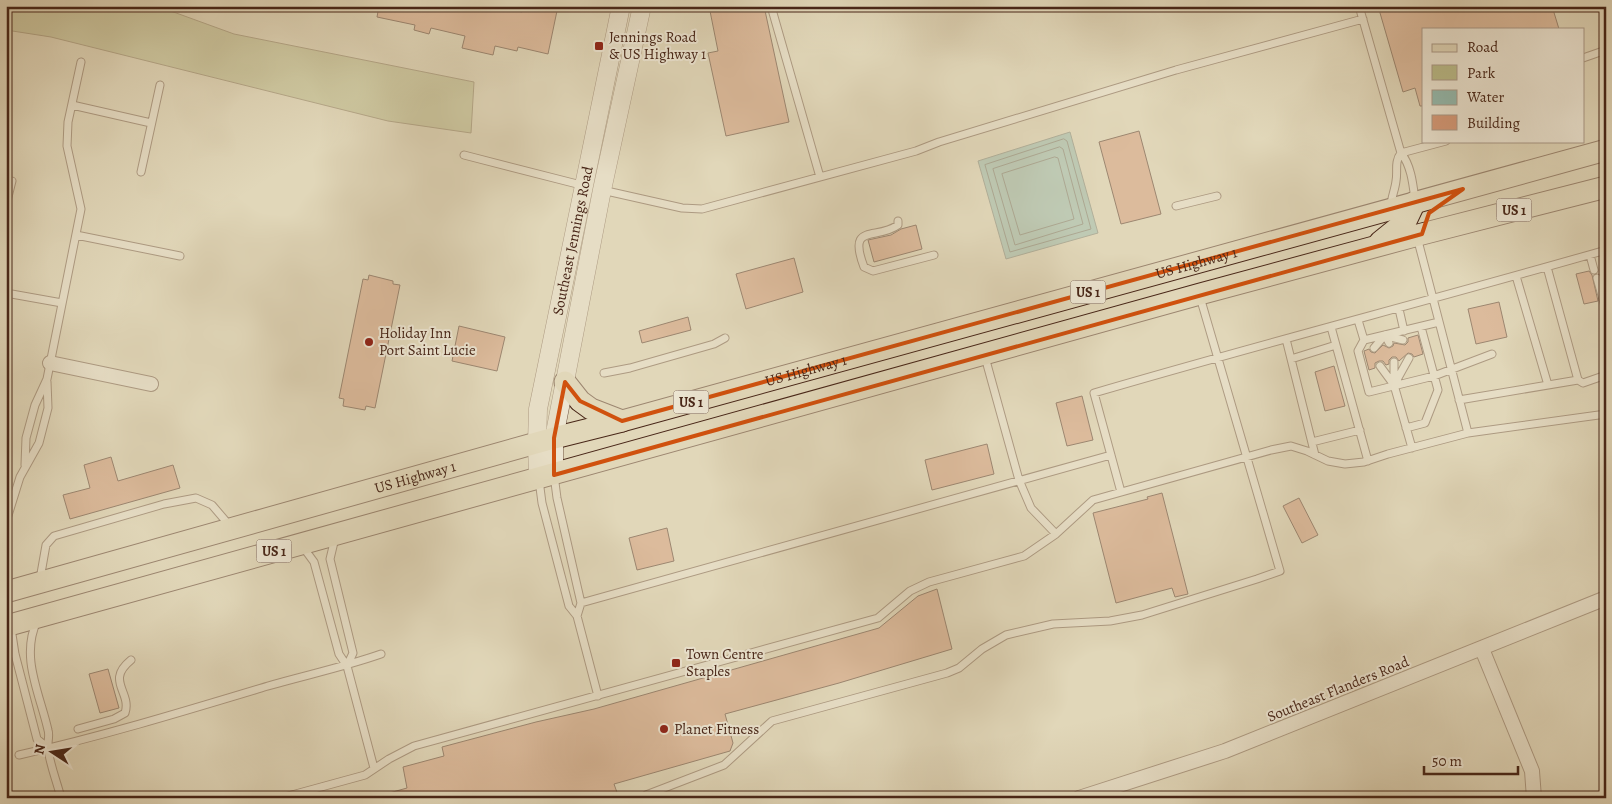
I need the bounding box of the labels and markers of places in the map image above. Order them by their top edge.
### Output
place label: Jennings Road & US Highway 1 [609,27,706,64]
marker: Jennings Road & US Highway 1 [593,40,605,52]
place label: Holiday Inn Port Saint Lucie [379,323,476,360]
marker: Holiday Inn Port Saint Lucie [363,336,375,348]
place label: Town Centre Staples [686,644,764,681]
marker: Town Centre Staples [670,657,682,669]
place label: Planet Fitness [674,719,759,739]
marker: Planet Fitness [658,723,670,735]

